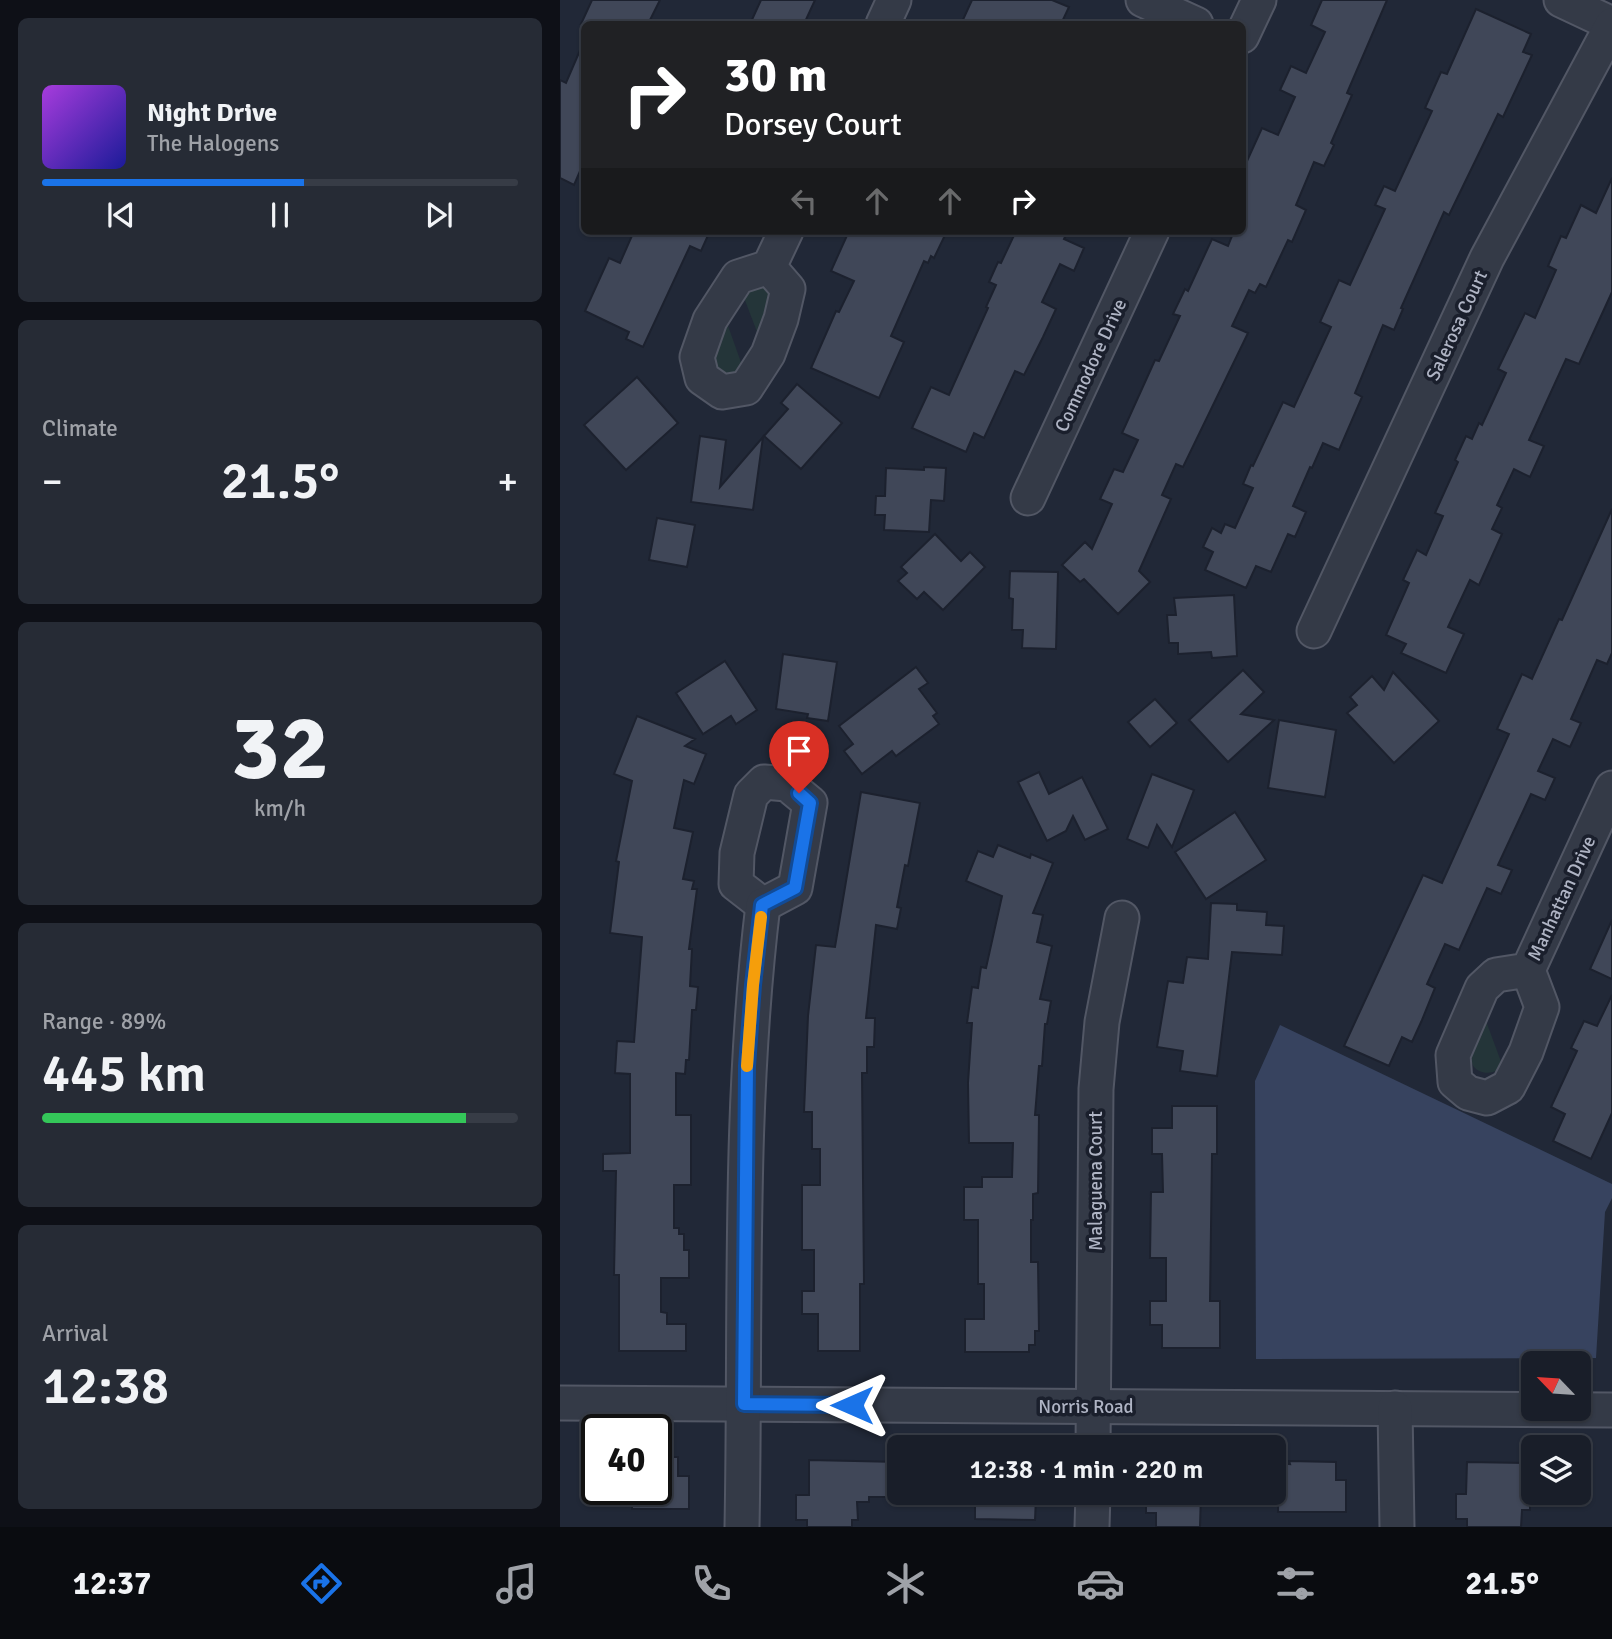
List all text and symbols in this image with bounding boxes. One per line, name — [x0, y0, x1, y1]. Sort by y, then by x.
text: 30 m — [724, 45, 827, 105]
icon: right — [609, 49, 700, 140]
text: Night Drive — [147, 97, 277, 129]
text: Dorsey Court — [724, 105, 902, 144]
text: The Halogens — [147, 129, 279, 158]
icon: left — [785, 182, 823, 220]
icon: ahead — [858, 182, 896, 220]
icon: ahead — [931, 182, 969, 220]
icon: right — [1004, 182, 1042, 220]
icon: previous — [102, 196, 140, 234]
icon: pause — [261, 196, 299, 234]
icon: next — [420, 196, 458, 234]
street label: Salerosa Court — [1421, 266, 1493, 385]
street label: Commodore Drive — [1050, 295, 1132, 436]
text: Climate — [42, 414, 118, 443]
text: 21.5° — [221, 449, 339, 513]
text: − — [42, 458, 63, 505]
text: + — [497, 458, 518, 505]
text: 32 — [231, 692, 329, 805]
pin — [769, 721, 829, 793]
icon: arrive — [780, 732, 818, 770]
text: km/h — [254, 794, 306, 823]
street label: Manhattan Drive — [1522, 832, 1601, 965]
text: Range · 89% — [42, 1007, 166, 1036]
text: 445 km — [42, 1042, 206, 1106]
street label: Malaguena Court — [1084, 1111, 1108, 1251]
text: Arrival — [42, 1319, 108, 1348]
north arrow — [1521, 1351, 1591, 1421]
map controls — [1521, 1351, 1591, 1505]
text: 12:38 — [42, 1354, 169, 1418]
position arrow — [815, 1368, 889, 1442]
street label: Norris Road — [1038, 1395, 1134, 1419]
speed limit sign: 40 — [581, 1414, 672, 1505]
button: layers — [1521, 1435, 1591, 1505]
text: 12:38 · 1 min · 220 m — [970, 1454, 1203, 1486]
icon: directions — [297, 1559, 346, 1608]
icon: music — [492, 1559, 541, 1608]
icon: phone — [687, 1559, 736, 1608]
icon: climate — [881, 1559, 930, 1608]
icon: car — [1076, 1559, 1125, 1608]
icon: filters — [1271, 1559, 1320, 1608]
text: 12:37 — [73, 1564, 151, 1603]
text: 21.5° — [1465, 1564, 1539, 1603]

